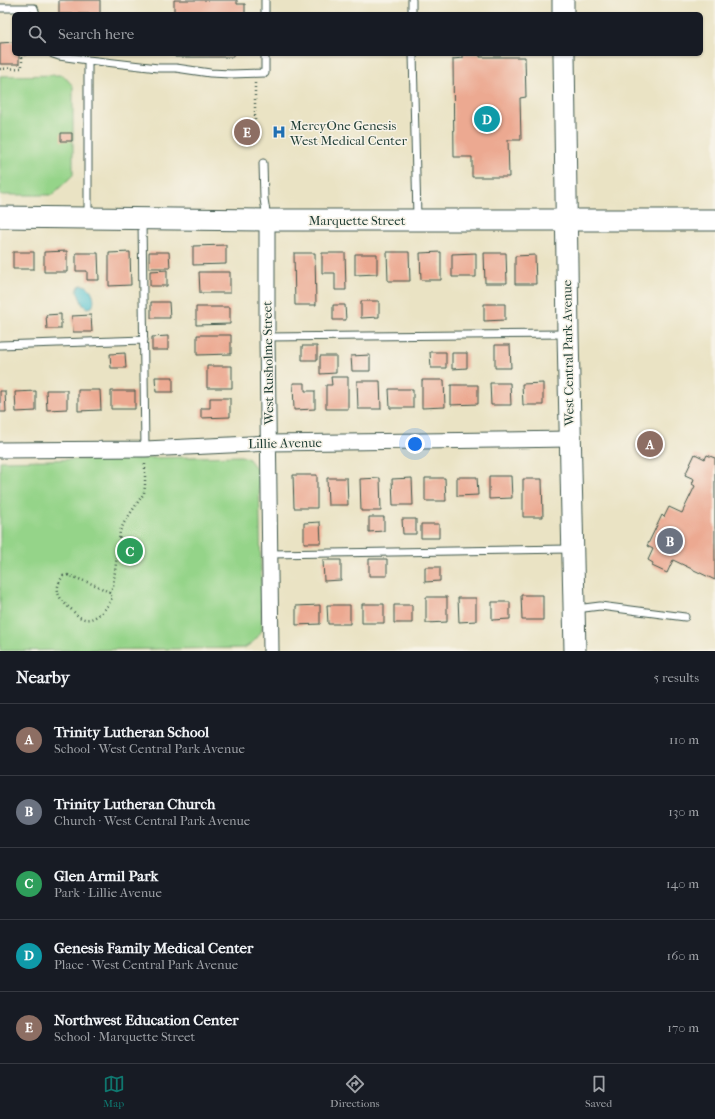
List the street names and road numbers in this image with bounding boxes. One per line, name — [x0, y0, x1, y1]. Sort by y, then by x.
street label: Marquette Street — [309, 213, 406, 228]
street label: West Central Park Avenue — [559, 279, 577, 427]
street label: West Rusholme Street — [259, 301, 277, 426]
street label: Lillie Avenue — [248, 435, 323, 451]

